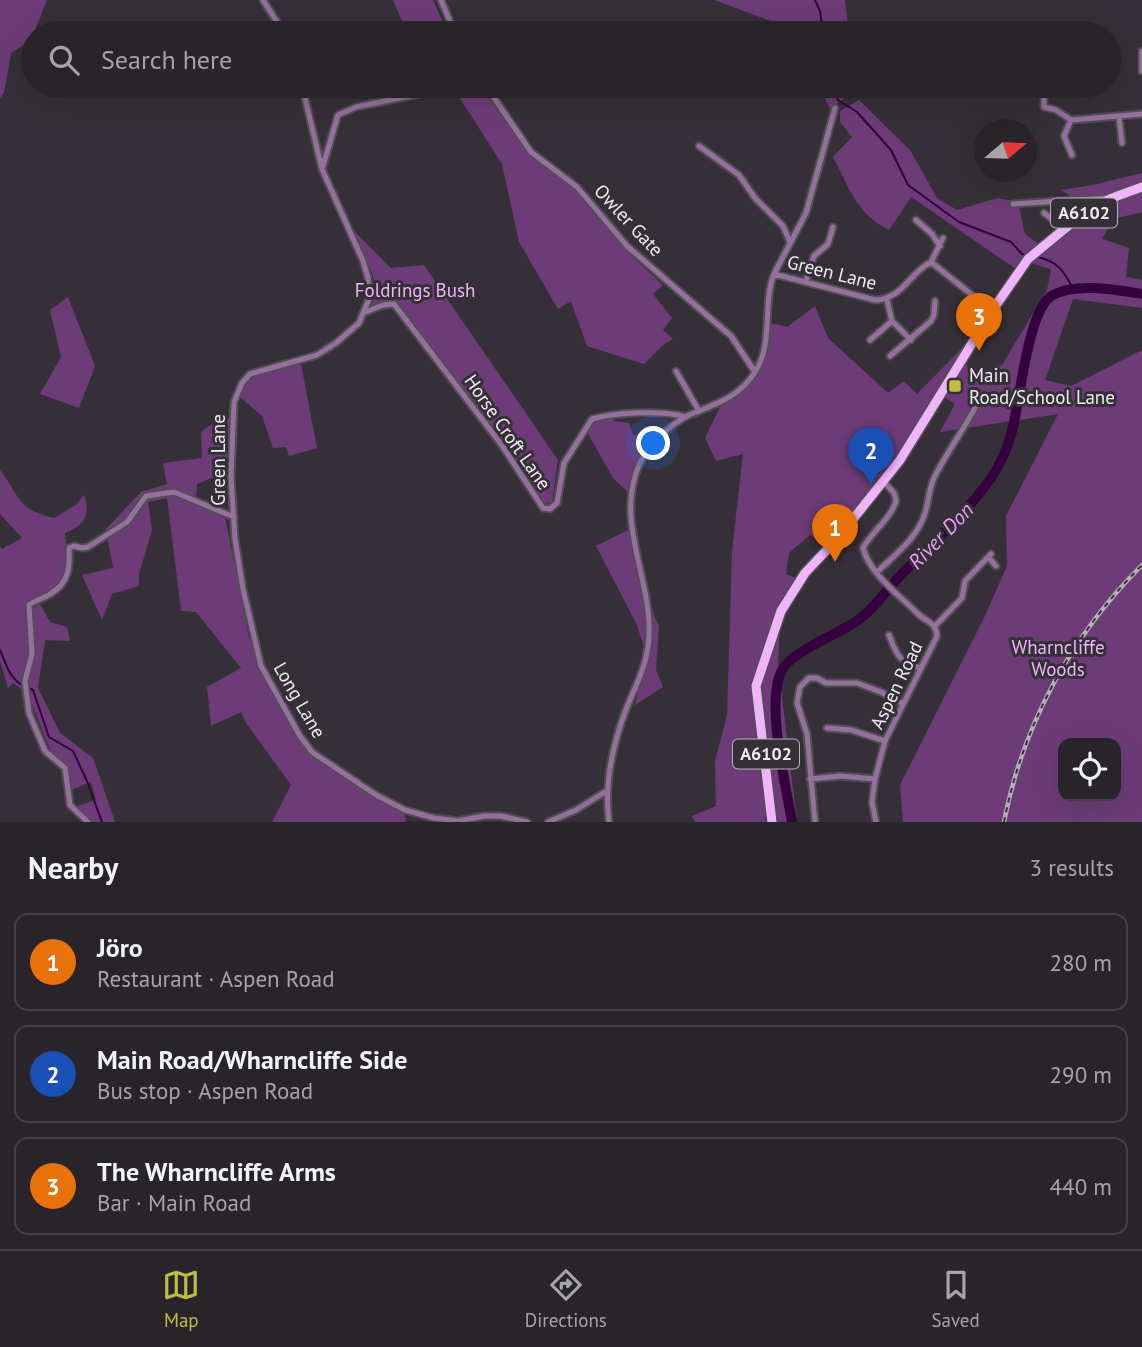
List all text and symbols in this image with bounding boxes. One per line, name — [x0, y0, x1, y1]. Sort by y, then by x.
search box — [21, 21, 1121, 98]
icon: search — [45, 41, 83, 79]
text: Search here — [101, 43, 232, 76]
north arrow — [974, 119, 1037, 182]
street label: Owler Gate — [589, 179, 669, 261]
road number: A6102 — [1051, 198, 1117, 228]
street label: Green Lane — [785, 249, 879, 295]
park label: Foldrings Bush — [355, 278, 475, 302]
pin: 3 — [956, 293, 1002, 351]
place label: Main Road/School Lane — [969, 363, 1115, 409]
street label: Horse Croft Lane — [459, 370, 557, 494]
marker: Main Road/School Lane — [947, 378, 963, 394]
street label: Green Lane — [206, 414, 230, 506]
your location — [636, 426, 670, 460]
pin: 2 — [848, 427, 894, 485]
water label: River Don — [902, 496, 979, 575]
pin: 1 — [812, 504, 858, 562]
park label: Wharncliffe Woods — [1011, 635, 1105, 681]
street label: Aspen Road — [864, 637, 928, 733]
street label: Long Lane — [269, 658, 331, 742]
map controls — [1058, 738, 1121, 801]
button: locate — [1058, 738, 1121, 801]
road number: A6102 — [733, 740, 799, 768]
text: Nearby — [28, 848, 118, 887]
text: 3 results — [1030, 853, 1114, 882]
text: Jöro — [97, 931, 143, 964]
text: 1 — [46, 948, 60, 977]
text: 280 m — [1050, 948, 1112, 977]
text: Restaurant · Aspen Road — [97, 964, 335, 993]
text: Main Road/Wharncliffe Side — [97, 1043, 407, 1076]
text: 2 — [46, 1060, 60, 1089]
text: 290 m — [1050, 1060, 1112, 1089]
text: Bus stop · Aspen Road — [97, 1076, 313, 1105]
text: The Wharncliffe Arms — [97, 1155, 336, 1188]
text: 3 — [46, 1172, 60, 1201]
text: 440 m — [1050, 1172, 1112, 1201]
text: Bar · Main Road — [97, 1188, 251, 1217]
tab: Map — [162, 1266, 200, 1332]
tab: Directions — [525, 1266, 607, 1332]
tab: Saved — [931, 1266, 980, 1332]

